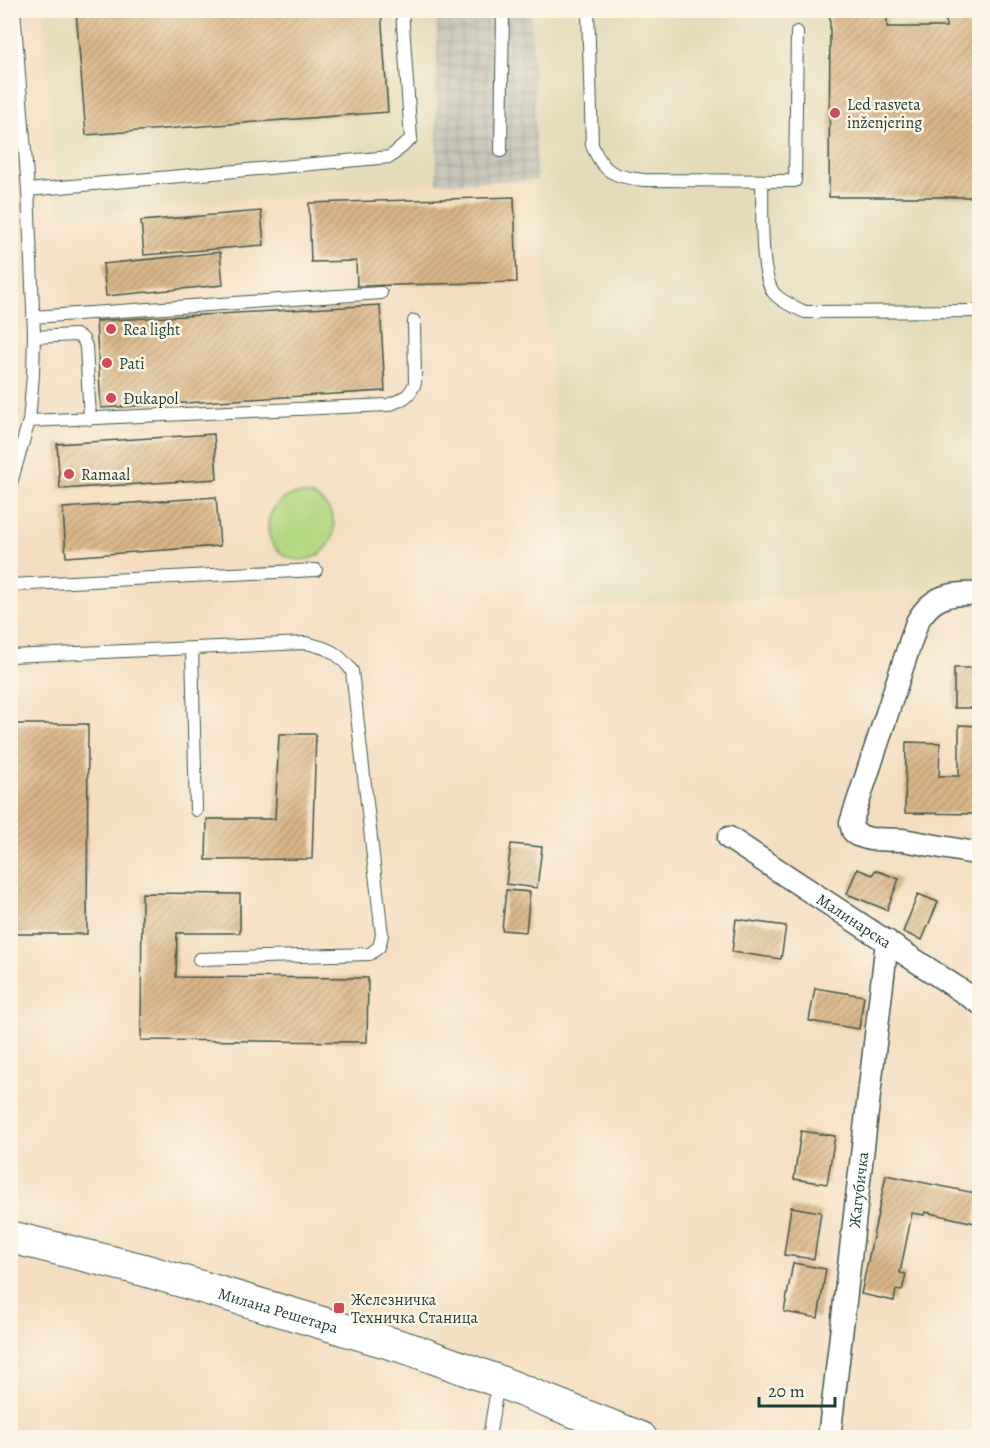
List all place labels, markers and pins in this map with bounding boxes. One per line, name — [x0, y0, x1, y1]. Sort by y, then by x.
place label: Led rasveta inženjering — [847, 94, 922, 134]
marker: Led rasveta inženjering — [828, 106, 842, 120]
place label: Rea light — [123, 319, 180, 341]
marker: Rea light — [104, 322, 118, 336]
place label: Pati — [119, 353, 145, 375]
marker: Pati — [100, 356, 114, 370]
place label: Đukapol — [123, 388, 179, 410]
marker: Đukapol — [104, 391, 118, 405]
place label: Ramaal — [81, 464, 130, 486]
marker: Ramaal — [62, 467, 76, 481]
place label: Железничка Техничка Станица — [351, 1289, 479, 1329]
marker: Железничка Техничка Станица — [332, 1301, 346, 1315]

